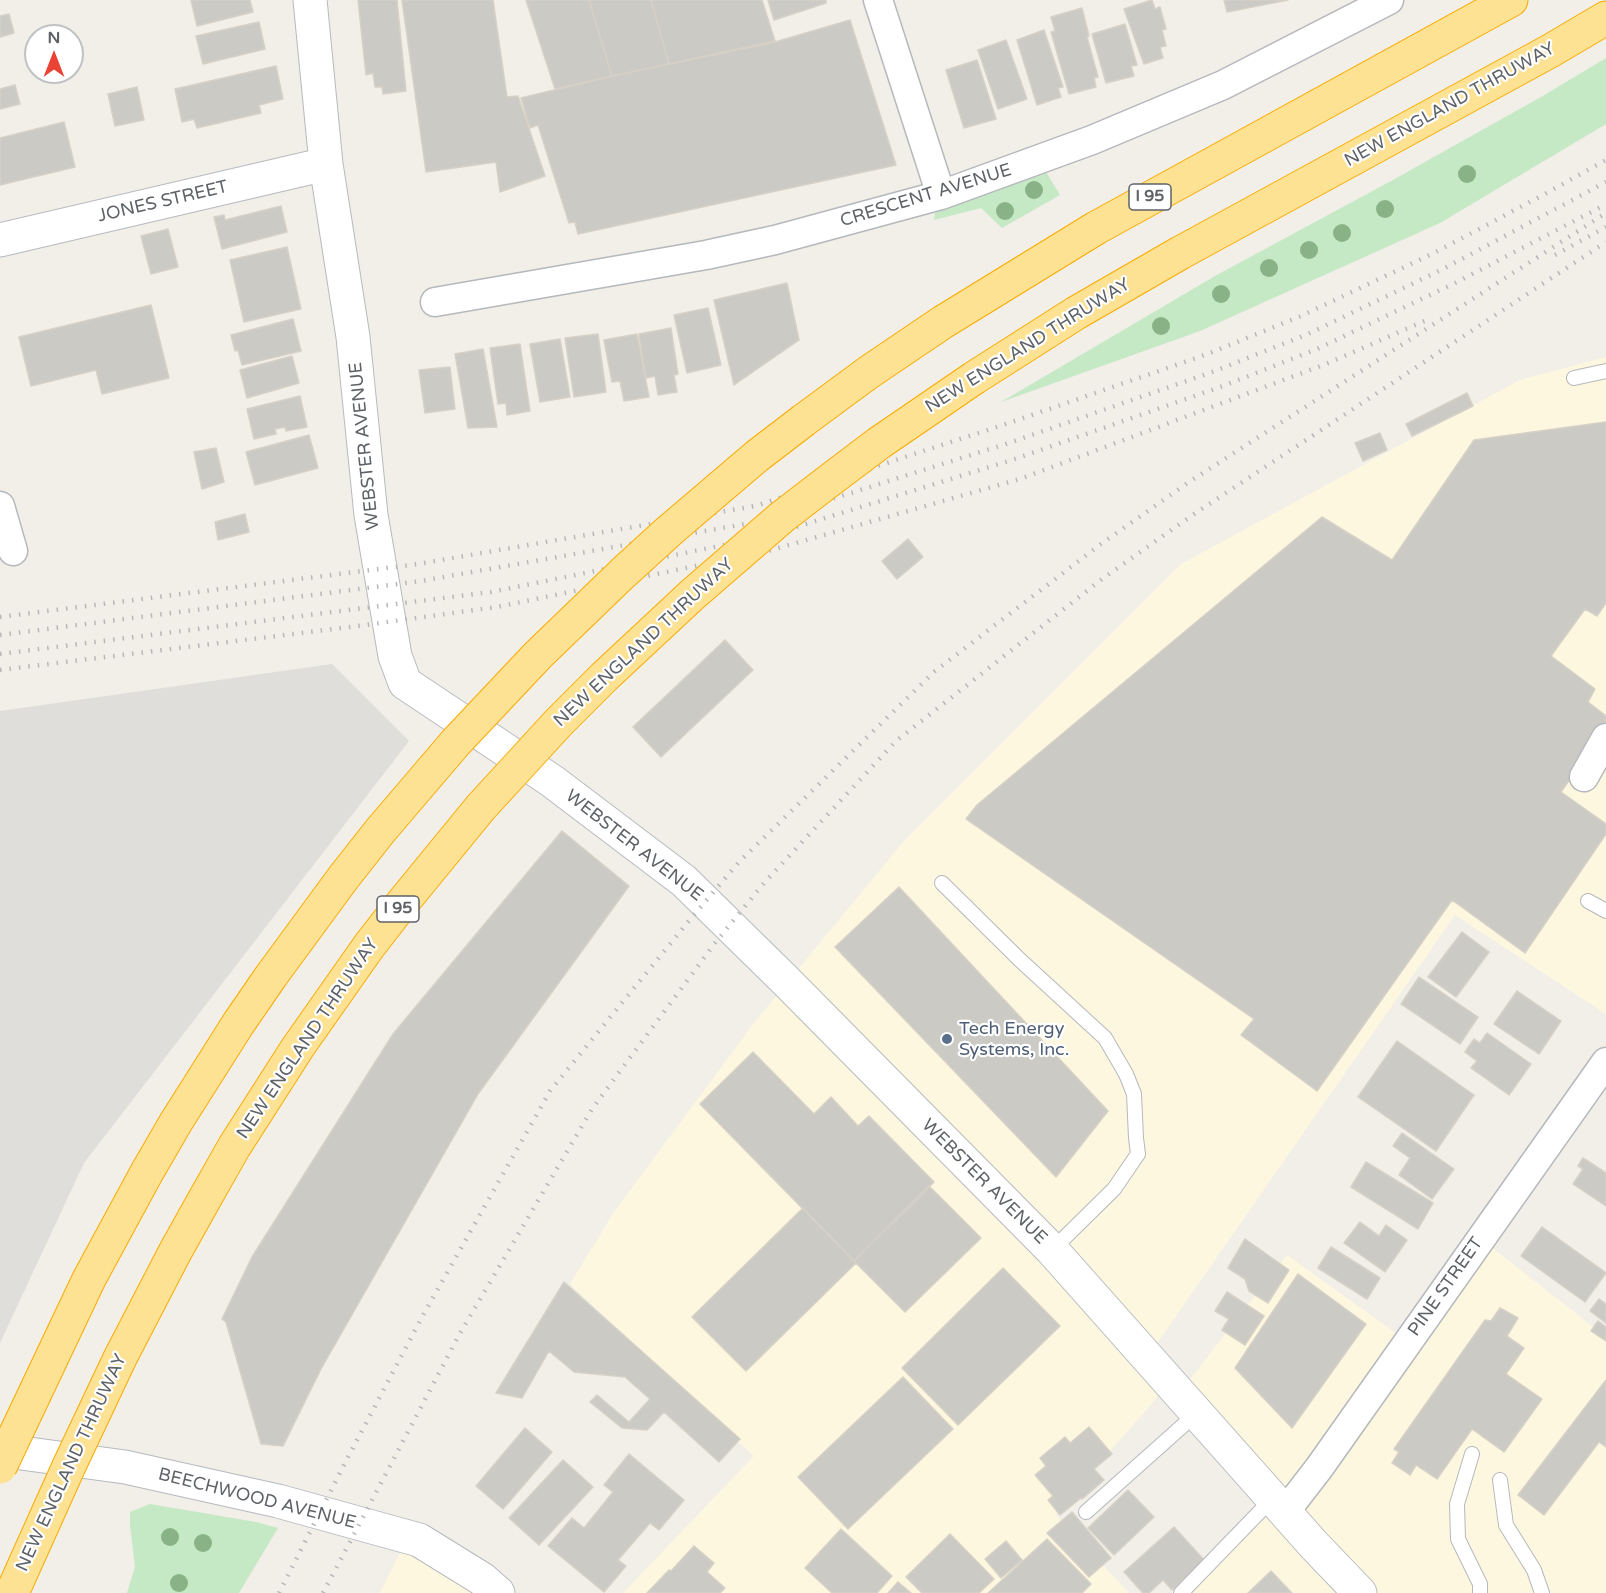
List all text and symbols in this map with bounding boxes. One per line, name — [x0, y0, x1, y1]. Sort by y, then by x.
north arrow — [24, 24, 84, 84]
text: N — [48, 28, 60, 48]
street label: NEW ENGLAND THRUWAY — [1341, 38, 1559, 172]
street label: CRESCENT AVENUE — [838, 160, 1014, 232]
street label: JONES STREET — [96, 177, 230, 227]
road number: I 95 — [1129, 184, 1171, 210]
street label: NEW ENGLAND THRUWAY — [922, 274, 1134, 418]
street label: WEBSTER AVENUE — [345, 361, 385, 531]
street label: NEW ENGLAND THRUWAY — [550, 554, 738, 732]
street label: WEBSTER AVENUE — [561, 786, 707, 906]
road number: I 95 — [377, 896, 419, 922]
street label: NEW ENGLAND THRUWAY — [233, 935, 383, 1143]
place label: Tech Energy Systems, Inc. — [959, 1018, 1069, 1060]
marker: Tech Energy Systems, Inc. — [940, 1032, 954, 1046]
street label: WEBSTER AVENUE — [917, 1115, 1051, 1249]
street label: PINE STREET — [1404, 1233, 1488, 1341]
street label: NEW ENGLAND THRUWAY — [12, 1351, 132, 1575]
street label: BEECHWOOD AVENUE — [156, 1464, 358, 1534]

